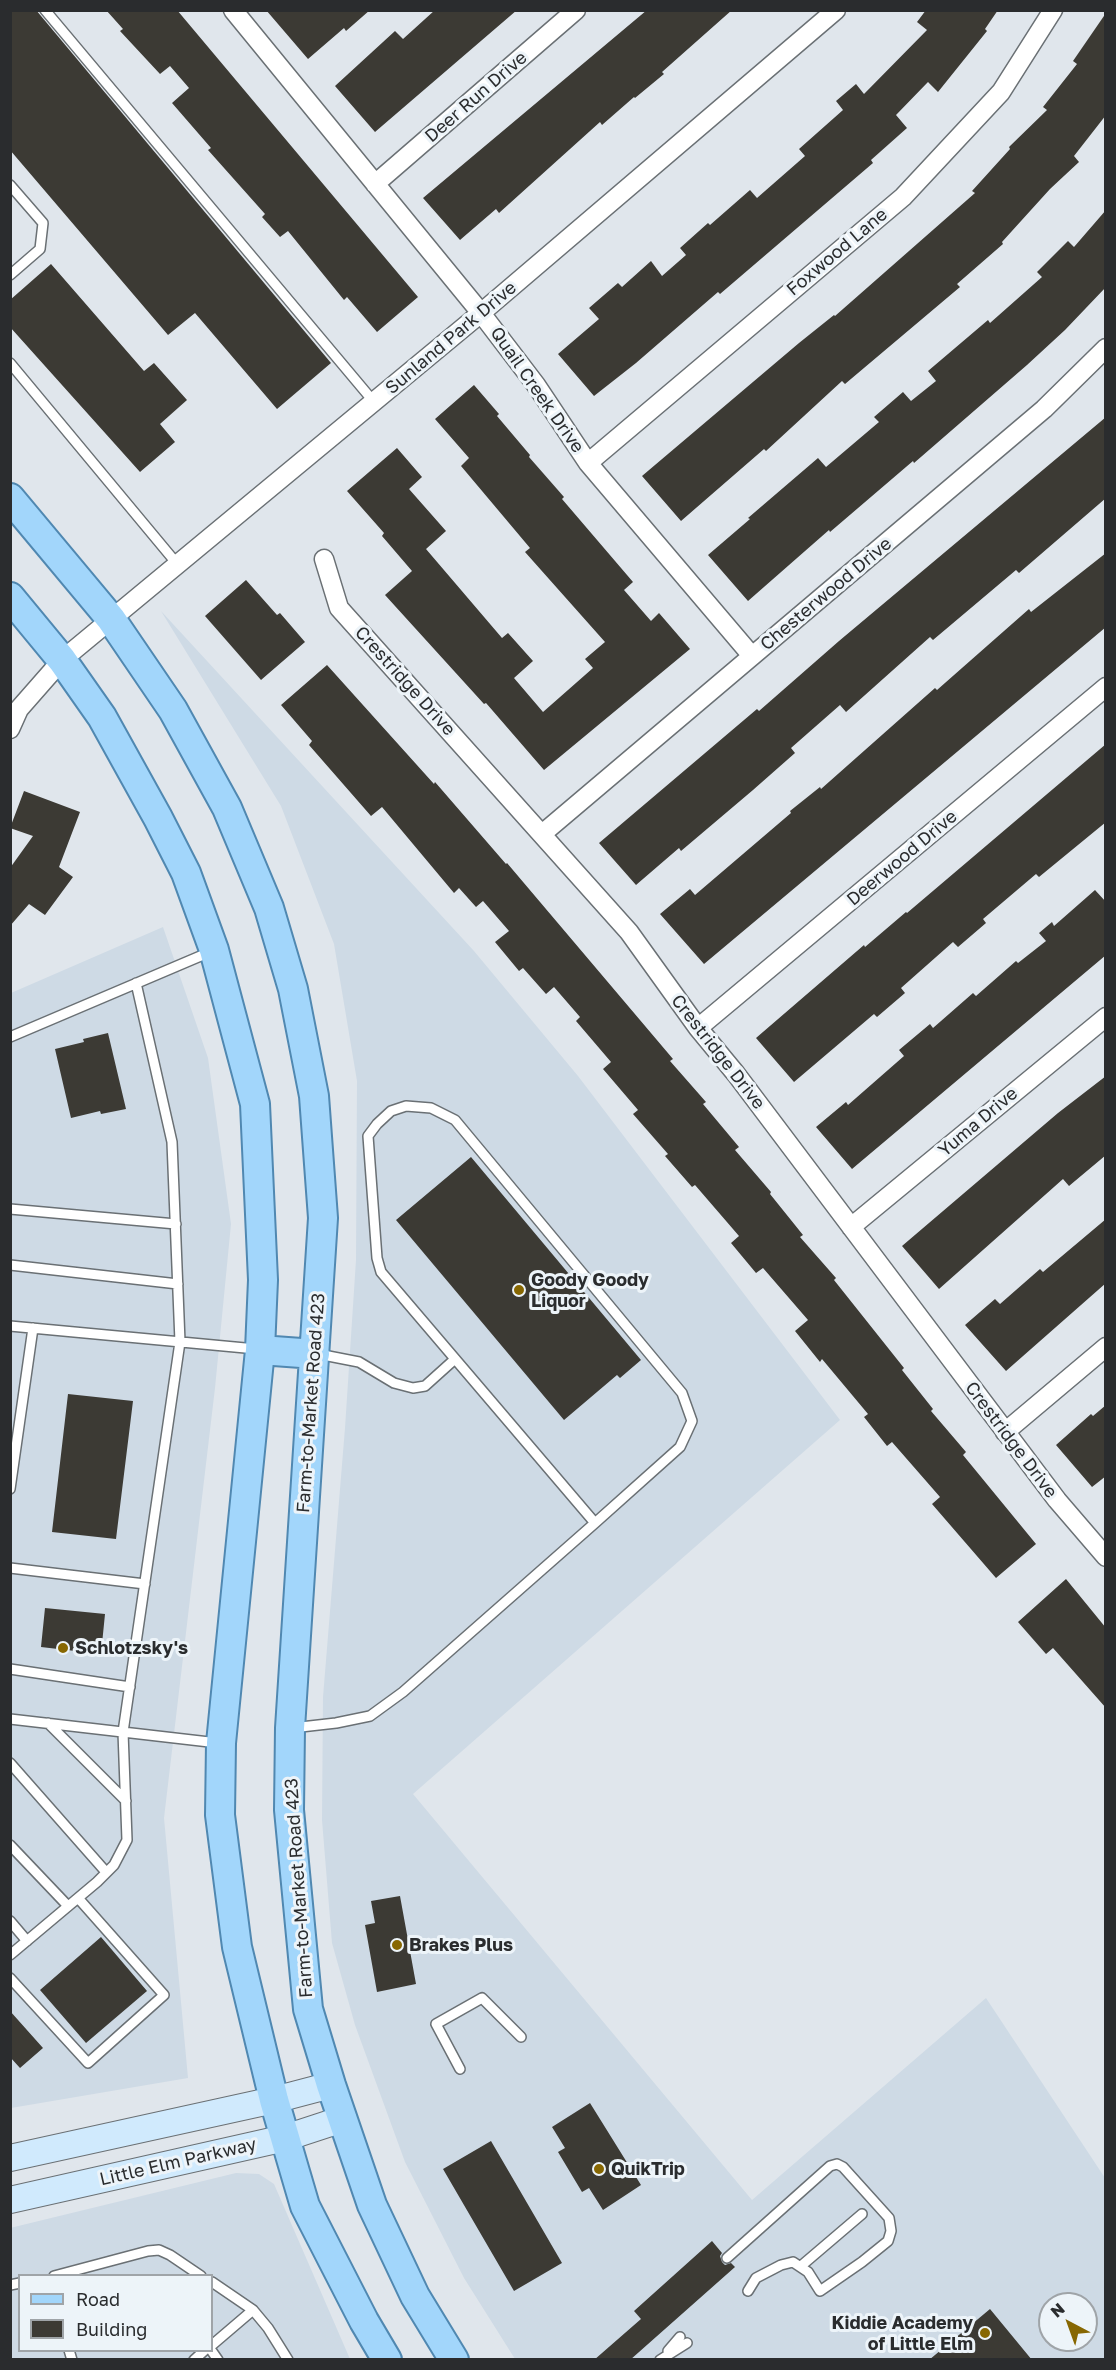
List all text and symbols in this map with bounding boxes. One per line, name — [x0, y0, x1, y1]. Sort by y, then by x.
street label: Deer Run Drive — [421, 47, 531, 147]
street label: Foxwood Lane — [782, 204, 892, 300]
street label: Sunland Park Drive — [381, 277, 521, 399]
street label: Quail Creek Drive — [486, 323, 588, 457]
street label: Chesterwood Drive — [756, 533, 896, 655]
street label: Crestridge Drive — [350, 622, 460, 740]
street label: Deerwood Drive — [843, 806, 961, 910]
street label: Crestridge Drive — [666, 990, 770, 1114]
street label: Yuma Drive — [934, 1083, 1022, 1161]
place label: Goody Goody Liquor — [531, 1269, 649, 1312]
marker: Goody Goody Liquor — [512, 1283, 526, 1297]
street label: Farm-to-Market Road 423 — [293, 1292, 329, 1514]
street label: Crestridge Drive — [960, 1378, 1062, 1502]
place label: Schlotzsky's — [75, 1637, 188, 1659]
marker: Schlotzsky's — [56, 1641, 70, 1655]
street label: Farm-to-Market Road 423 — [281, 1777, 317, 1999]
place label: Brakes Plus — [409, 1934, 513, 1956]
marker: Brakes Plus — [390, 1938, 404, 1952]
street label: Little Elm Parkway — [97, 2133, 259, 2191]
place label: QuikTrip — [611, 2158, 685, 2180]
marker: QuikTrip — [592, 2162, 606, 2176]
legend — [18, 2274, 213, 2352]
text: Road — [76, 2288, 120, 2310]
north arrow — [1038, 2292, 1098, 2352]
text: N — [1046, 2298, 1069, 2321]
place label: Kiddie Academy of Little Elm — [831, 2312, 973, 2354]
text: Building — [76, 2318, 147, 2340]
marker: Kiddie Academy of Little Elm — [978, 2326, 992, 2340]

